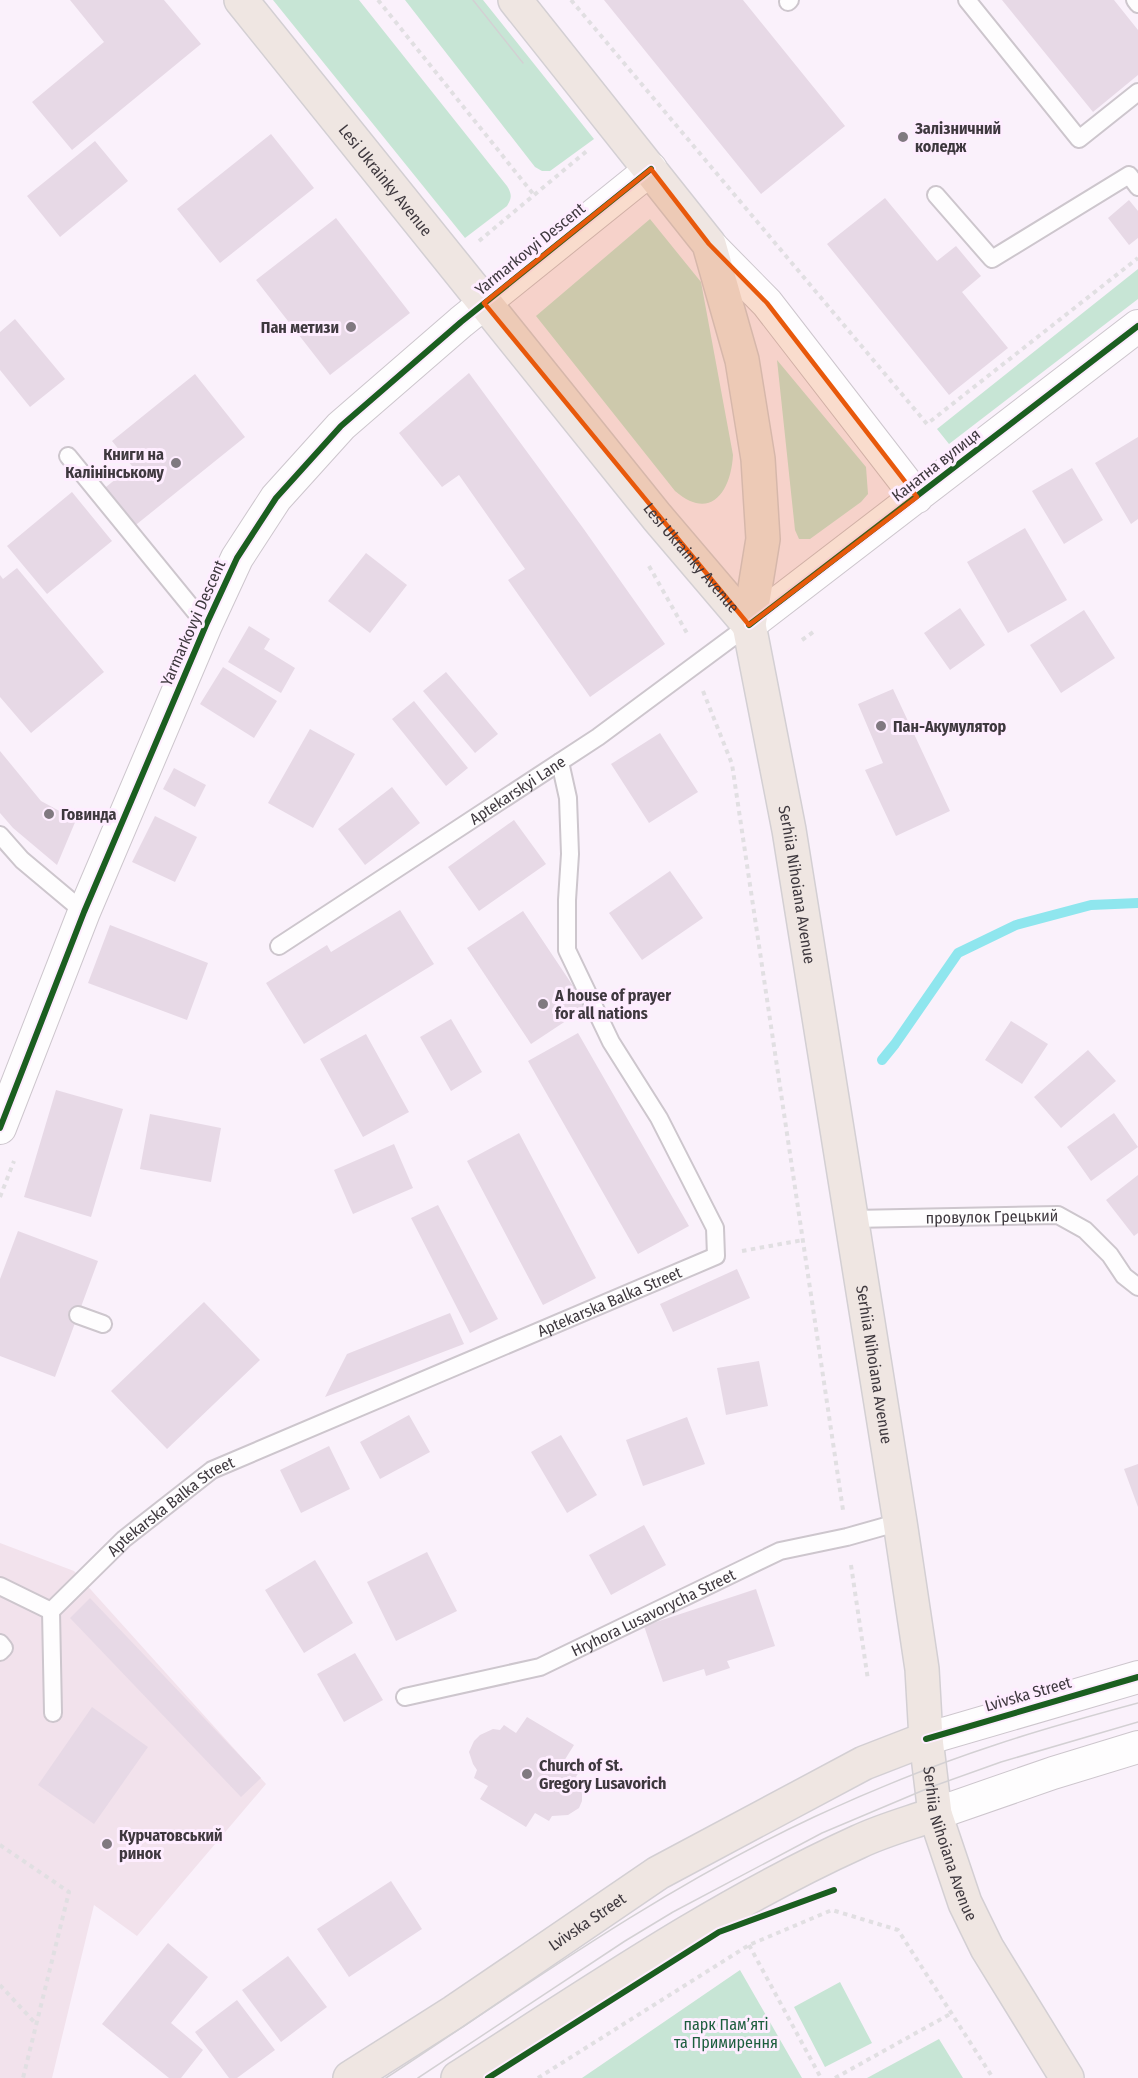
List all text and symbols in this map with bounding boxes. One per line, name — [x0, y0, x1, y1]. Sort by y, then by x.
place label: Залізничний коледж — [914, 119, 1001, 156]
street label: Lesi Ukrainky Avenue — [335, 120, 437, 240]
marker: Залізничний коледж — [896, 130, 910, 144]
street label: Yarmarkovyi Descent — [471, 198, 589, 299]
place label: Пан метизи — [261, 318, 339, 337]
marker: Пан метизи — [344, 320, 358, 334]
street label: Канатна вулиця — [888, 425, 984, 505]
place label: Книги на Калінінському — [65, 445, 164, 482]
marker: Книги на Калінінському — [169, 456, 183, 470]
street label: Lesi Ukrainky Avenue — [640, 499, 744, 616]
street label: Yarmarkovyi Descent — [157, 556, 230, 689]
place label: Пан-Акумулятор — [893, 717, 1006, 736]
marker: Пан-Акумулятор — [874, 719, 888, 733]
street label: Aptekarskyi Lane — [466, 751, 569, 828]
street label: Serhiia Nihoiana Avenue — [775, 804, 820, 965]
place label: Говинда — [61, 805, 117, 824]
marker: Говинда — [42, 807, 56, 821]
place label: A house of prayer for all nations — [554, 986, 671, 1023]
marker: A house of prayer for all nations — [536, 997, 550, 1011]
street label: провулок Грецький — [926, 1205, 1058, 1227]
street label: Aptekarska Balka Street — [534, 1262, 685, 1340]
street label: Serhiia Nihoiana Avenue — [853, 1284, 897, 1445]
street label: Aptekarska Balka Street — [103, 1452, 238, 1560]
street label: Hryhora Lusavorycha Street — [568, 1564, 739, 1660]
street label: Lvivska Street — [983, 1672, 1074, 1715]
place label: Church of St. Gregory Lusavorich — [539, 1756, 666, 1793]
street label: Serhiia Nihoiana Avenue — [920, 1765, 982, 1924]
marker: Church of St. Gregory Lusavorich — [520, 1767, 534, 1781]
place label: Курчатовський ринок — [119, 1826, 223, 1863]
marker: Курчатовський ринок — [100, 1837, 114, 1851]
street label: Lvivska Street — [545, 1888, 630, 1954]
park label: парк Памʼяті та Примирення — [674, 2015, 778, 2052]

